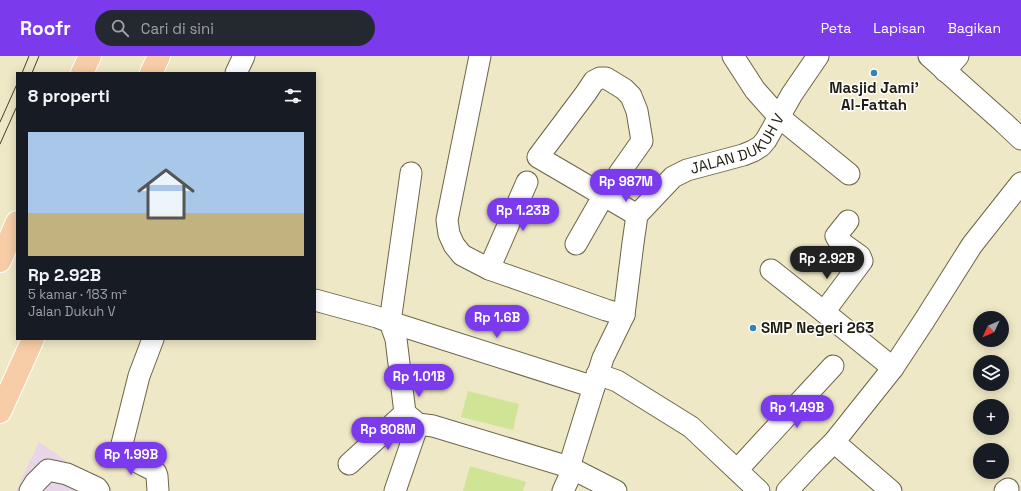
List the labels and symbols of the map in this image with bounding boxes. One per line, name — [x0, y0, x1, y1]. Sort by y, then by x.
marker: Masjid Jami' Al-Fattah — [869, 68, 879, 78]
place label: Masjid Jami' Al-Fattah — [829, 78, 919, 114]
street label: JALAN DUKUH V — [688, 110, 788, 178]
pin: Rp 987M — [589, 169, 663, 203]
pin: Rp 1.23B — [482, 198, 564, 232]
pin: Rp 2.92B — [786, 246, 868, 280]
pin: Rp 1.6B — [460, 305, 534, 339]
north arrow — [973, 311, 1009, 347]
place label: SMP Negeri 263 — [761, 318, 874, 337]
marker: SMP Negeri 263 — [748, 323, 758, 333]
pin: Rp 1.01B — [378, 364, 460, 398]
pin: Rp 1.49B — [756, 395, 838, 429]
pin: Rp 808M — [351, 417, 425, 451]
pin: Rp 1.99B — [90, 442, 172, 476]

